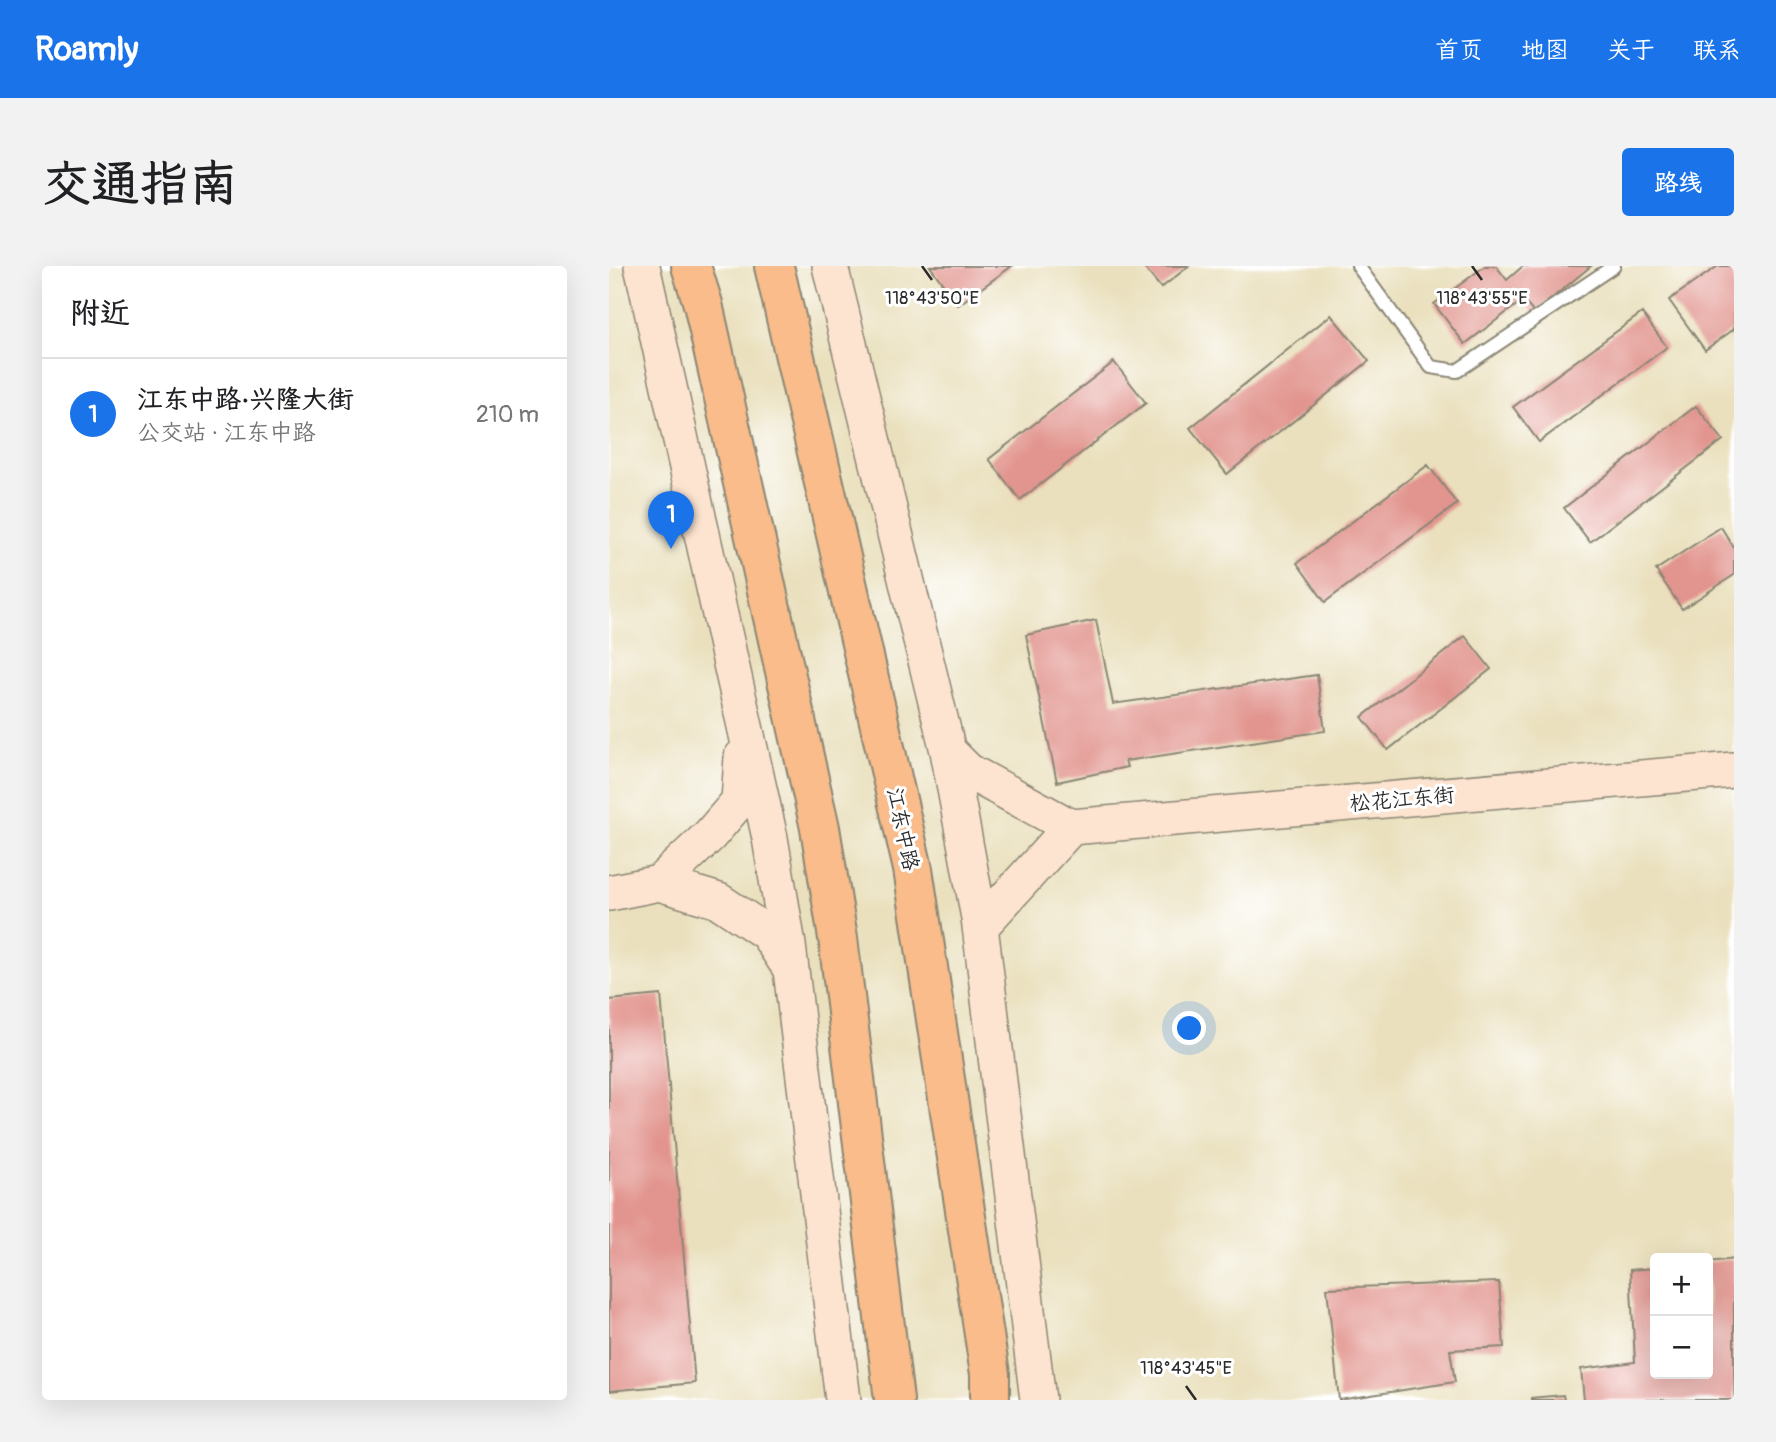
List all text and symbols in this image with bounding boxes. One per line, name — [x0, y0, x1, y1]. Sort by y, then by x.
text: Roamly — [35, 29, 138, 70]
text: 首页 — [1435, 36, 1483, 65]
text: 地图 — [1521, 36, 1569, 65]
text: 关于 — [1607, 36, 1655, 65]
text: 联系 — [1693, 36, 1741, 65]
button: 路线 — [1622, 148, 1734, 216]
text: 交通指南 — [42, 154, 238, 215]
text: 118°43'50"E — [885, 287, 979, 310]
text: 118°43'55"E — [1436, 287, 1528, 310]
text: 附近 — [70, 295, 130, 332]
text: 江东中路·兴隆大街 — [137, 384, 353, 416]
text: 1 — [89, 400, 98, 429]
text: 210 m — [476, 400, 539, 429]
text: 公交站 · 江东中路 — [137, 418, 315, 447]
pin: 1 — [648, 491, 694, 549]
street label: 松花江东街 — [1349, 781, 1456, 818]
street label: 江东中路 — [881, 785, 924, 873]
your location — [1172, 1011, 1206, 1045]
map controls — [1650, 1253, 1713, 1379]
button: + — [1650, 1253, 1713, 1316]
button: − — [1650, 1316, 1713, 1379]
text: 118°43'45"E — [1140, 1357, 1232, 1380]

